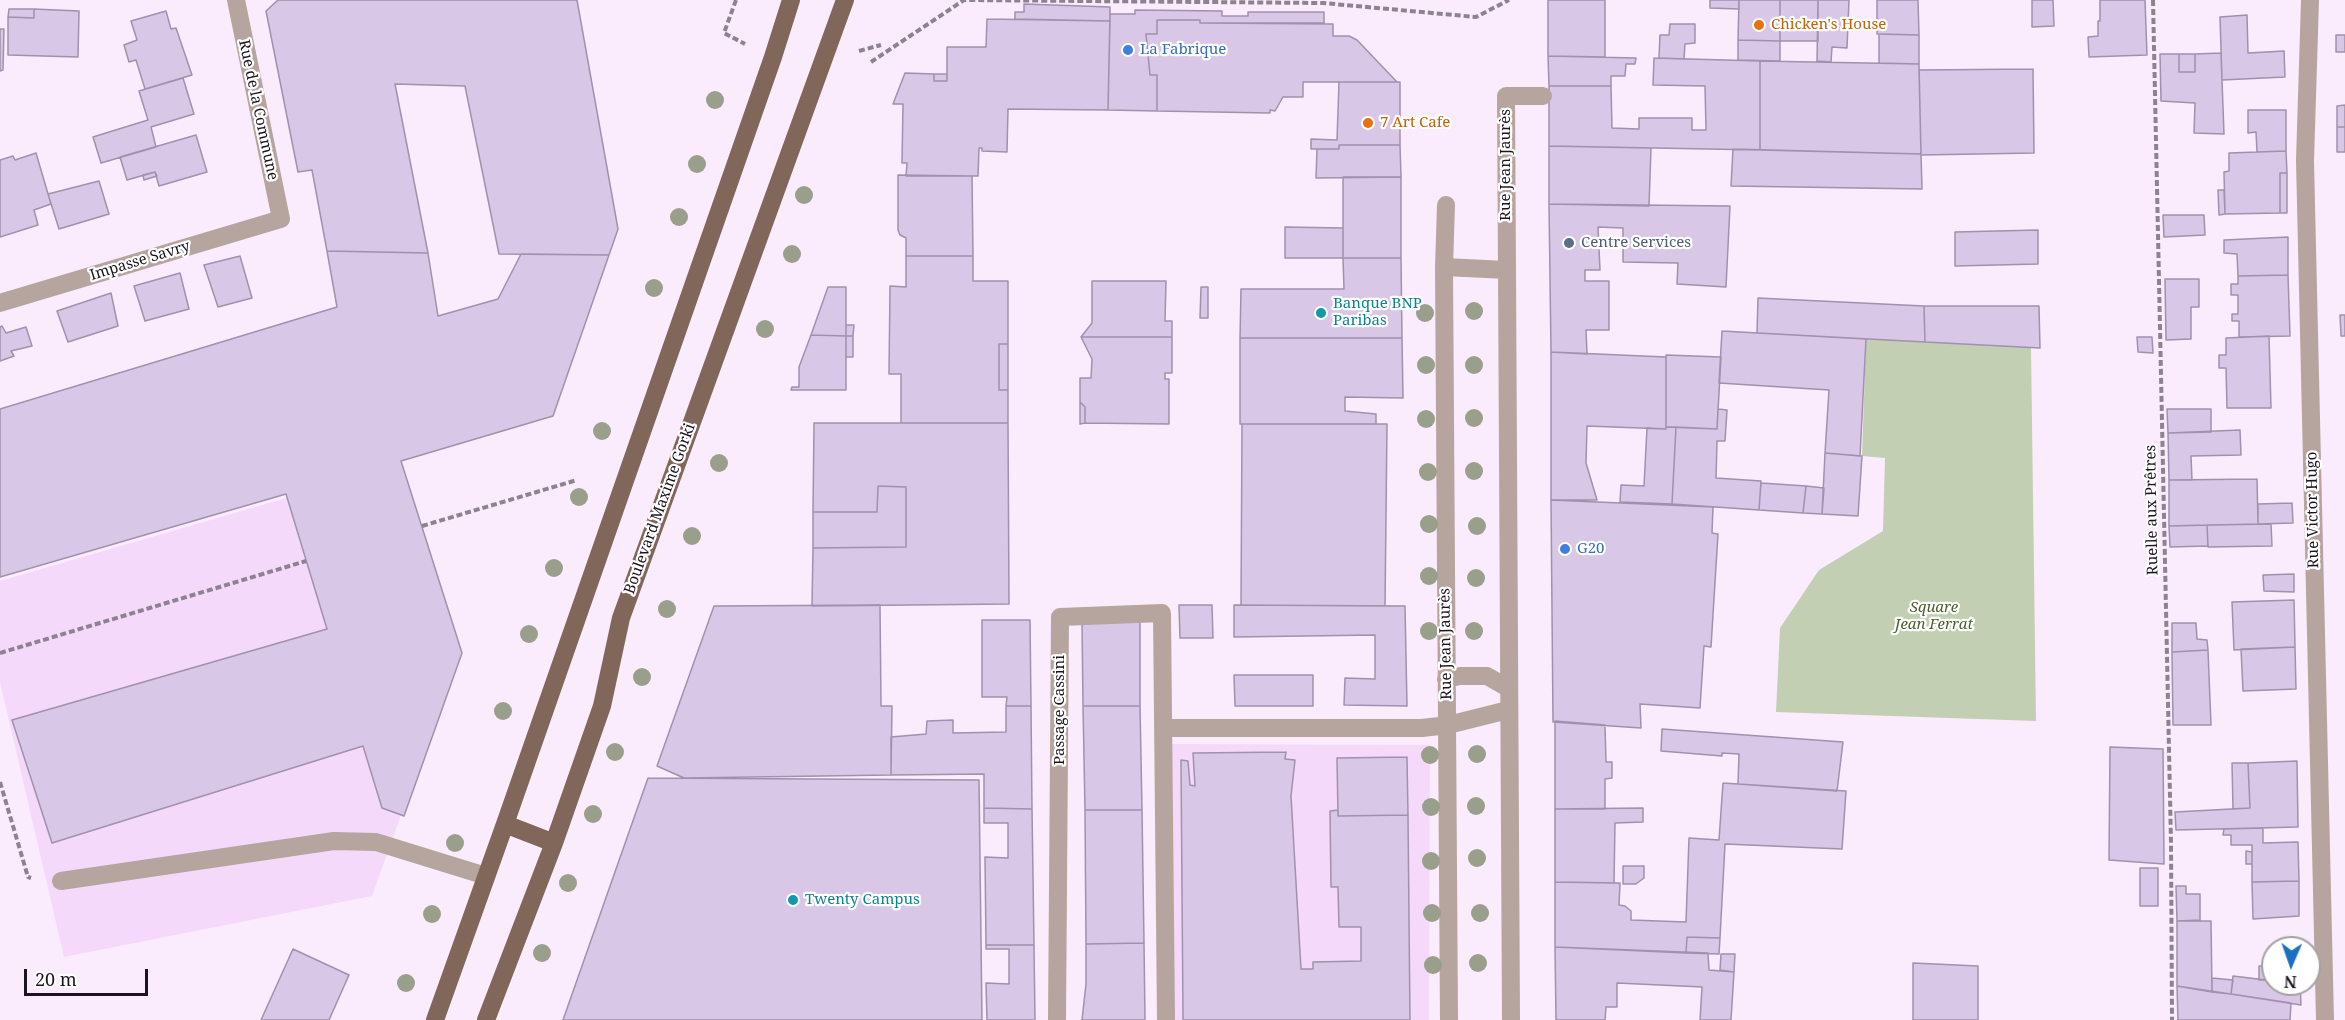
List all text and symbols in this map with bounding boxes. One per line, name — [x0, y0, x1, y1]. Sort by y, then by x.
place label: Chicken's House — [1771, 16, 1886, 34]
marker: Chicken's House — [1752, 18, 1766, 32]
street label: Rue de la Commune — [234, 38, 282, 182]
place label: La Fabrique — [1140, 41, 1226, 59]
marker: La Fabrique — [1121, 43, 1135, 57]
street label: Rue Jean Jaurès — [1497, 109, 1515, 221]
place label: 7 Art Cafe — [1380, 114, 1450, 132]
marker: 7 Art Cafe — [1361, 116, 1375, 130]
place label: Centre Services — [1581, 234, 1691, 252]
marker: Centre Services — [1562, 236, 1576, 250]
street label: Impasse Savry — [88, 237, 192, 285]
place label: Banque BNP Paribas — [1333, 295, 1422, 330]
marker: Banque BNP Paribas — [1314, 306, 1328, 320]
street label: Boulevard Maxime Gorki — [621, 421, 699, 597]
street label: Ruelle aux Prêtres — [2142, 445, 2162, 575]
street label: Rue Victor Hugo — [2303, 452, 2323, 568]
place label: G20 — [1577, 540, 1604, 558]
marker: G20 — [1558, 542, 1572, 556]
street label: Rue Jean Jaurès — [1436, 588, 1456, 700]
park label: Square Jean Ferrat — [1895, 599, 1973, 634]
street label: Passage Cassini — [1051, 655, 1069, 765]
place label: Twenty Campus — [805, 891, 920, 909]
marker: Twenty Campus — [786, 893, 800, 907]
north arrow — [2261, 936, 2321, 996]
scale bar — [27, 957, 152, 995]
text: 20 m — [35, 967, 77, 991]
text: N — [2284, 971, 2297, 993]

